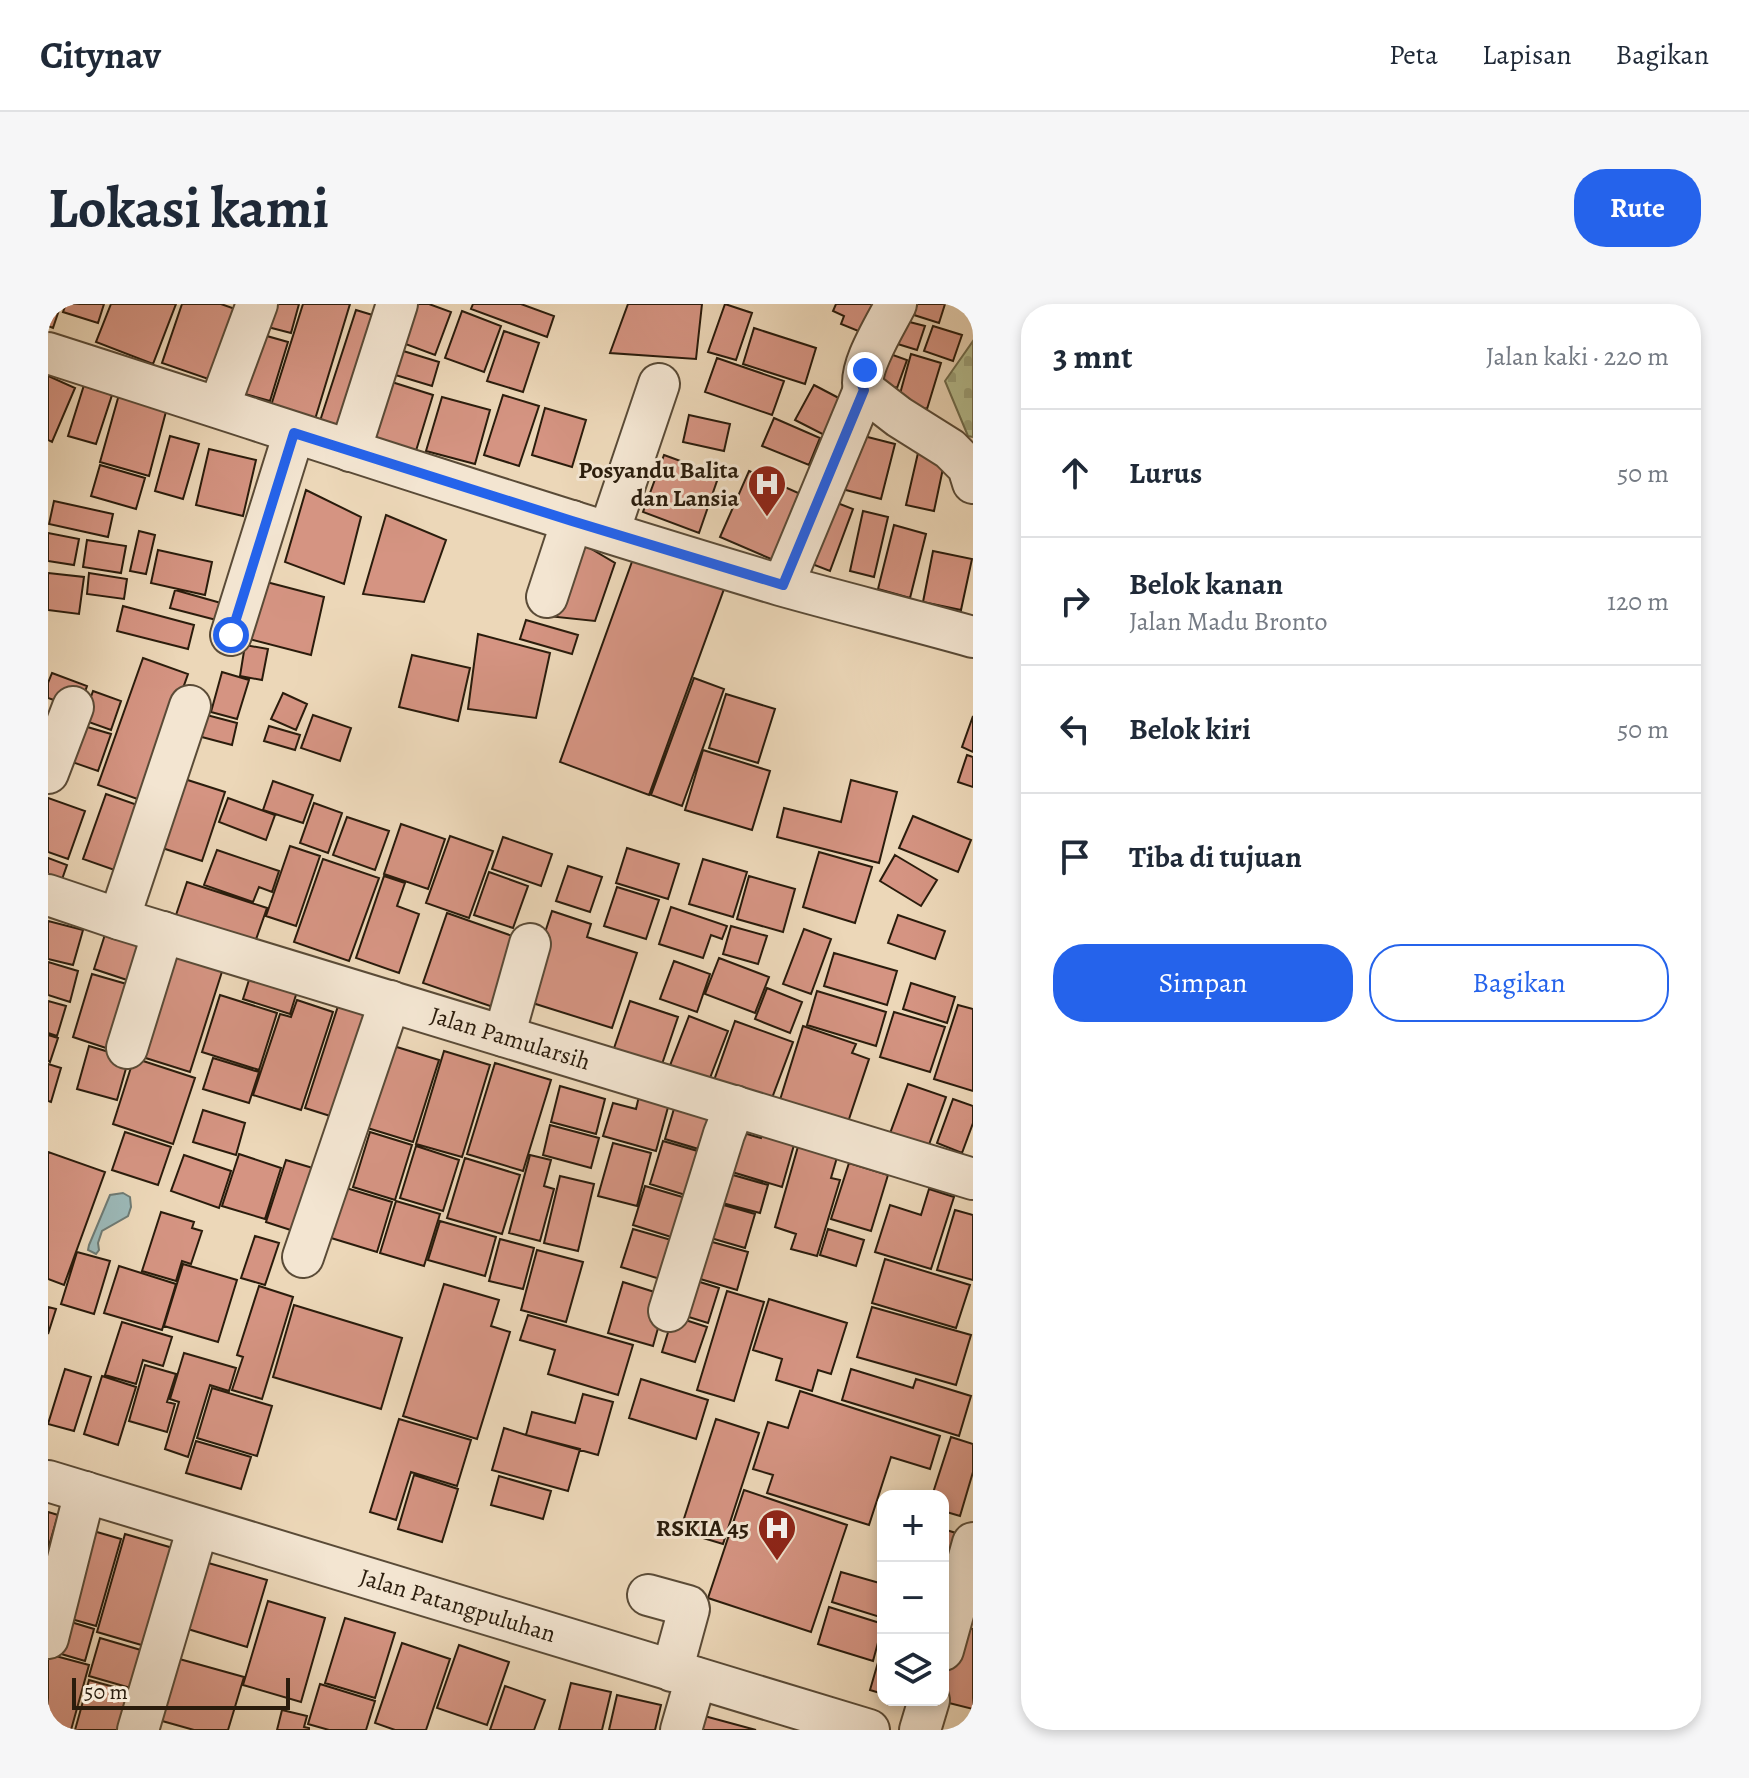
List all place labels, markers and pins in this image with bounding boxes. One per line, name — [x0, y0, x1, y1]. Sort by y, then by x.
place label: Posyandu Balita dan Lansia — [578, 454, 739, 514]
hospital icon: Posyandu Balita dan Lansia — [746, 463, 788, 518]
hospital icon: RSKIA 45 — [756, 1507, 798, 1562]
place label: RSKIA 45 — [656, 1512, 749, 1544]

